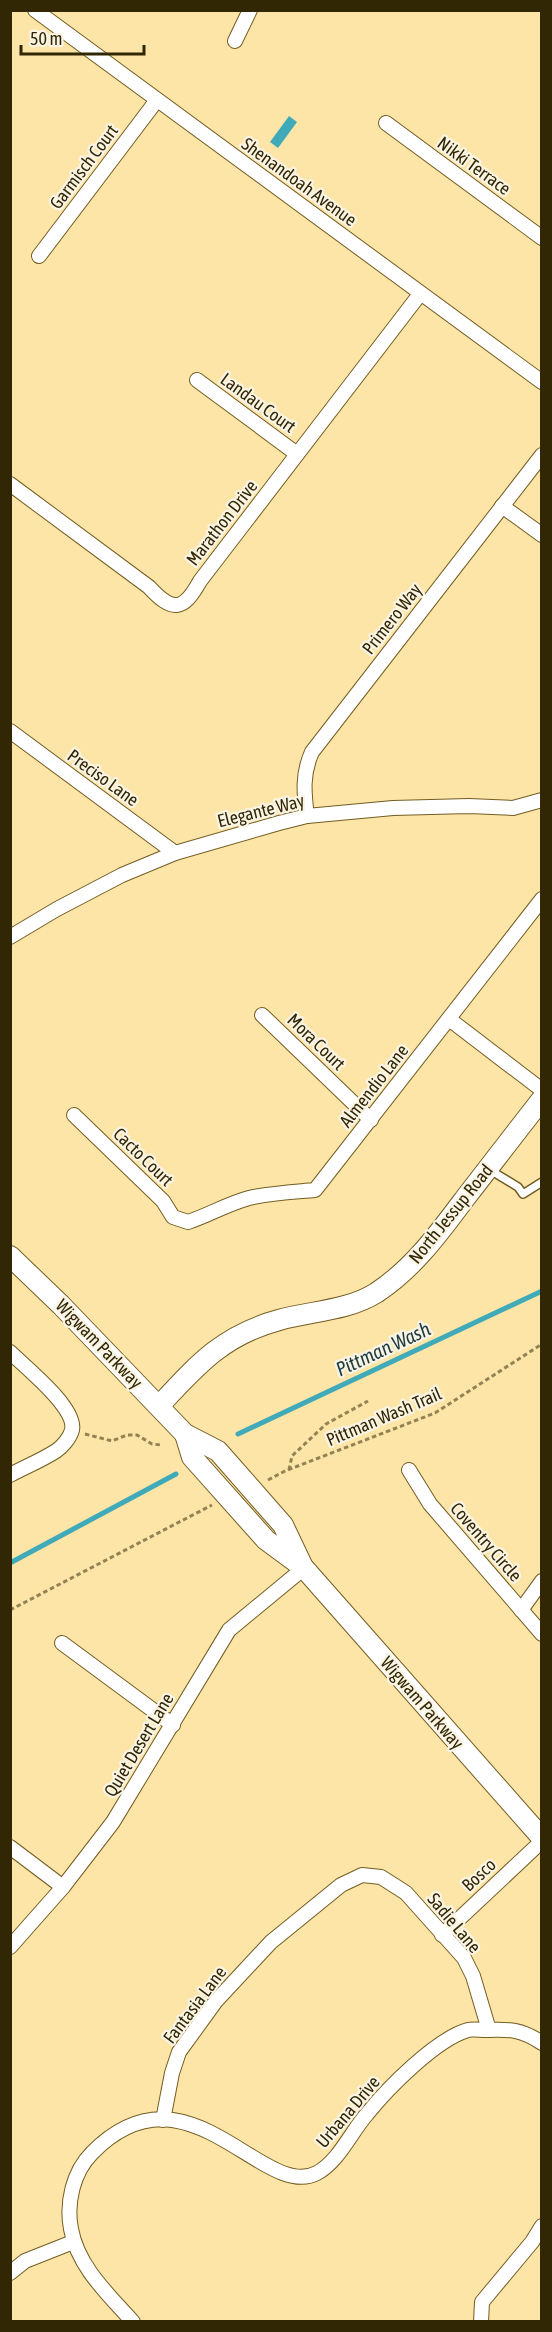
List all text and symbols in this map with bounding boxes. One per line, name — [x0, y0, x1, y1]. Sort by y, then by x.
scale bar — [21, 18, 144, 56]
text: 50 m — [30, 28, 62, 49]
street label: Garmisch Court — [45, 120, 122, 213]
street label: Nikki Terrace — [434, 132, 515, 199]
street label: Shenandoah Avenue — [238, 133, 361, 230]
street label: Landau Court — [217, 368, 300, 437]
street label: Marathon Drive — [182, 476, 261, 569]
street label: Primero Way — [357, 579, 426, 658]
street label: Preciso Lane — [64, 745, 143, 810]
street label: Elegante Way — [215, 790, 307, 831]
street label: Mora Court — [283, 1009, 349, 1074]
street label: Almendio Lane — [335, 1040, 412, 1131]
street label: Cacto Court — [109, 1123, 177, 1190]
street label: North Jessup Road — [404, 1160, 497, 1267]
street label: Wigwam Parkway — [52, 1295, 147, 1393]
water label: Pittman Wash — [332, 1317, 434, 1380]
street label: Pittman Wash Trail — [323, 1383, 445, 1450]
street label: Coventry Circle — [446, 1498, 526, 1585]
street label: Wigwam Parkway — [376, 1652, 468, 1753]
street label: Quiet Desert Lane — [99, 1689, 178, 1800]
street label: Bosco — [457, 1854, 500, 1895]
street label: Sadie Lane — [423, 1889, 485, 1957]
street label: Fantasia Lane — [159, 1962, 230, 2047]
street label: Urbana Drive — [312, 2071, 384, 2152]

